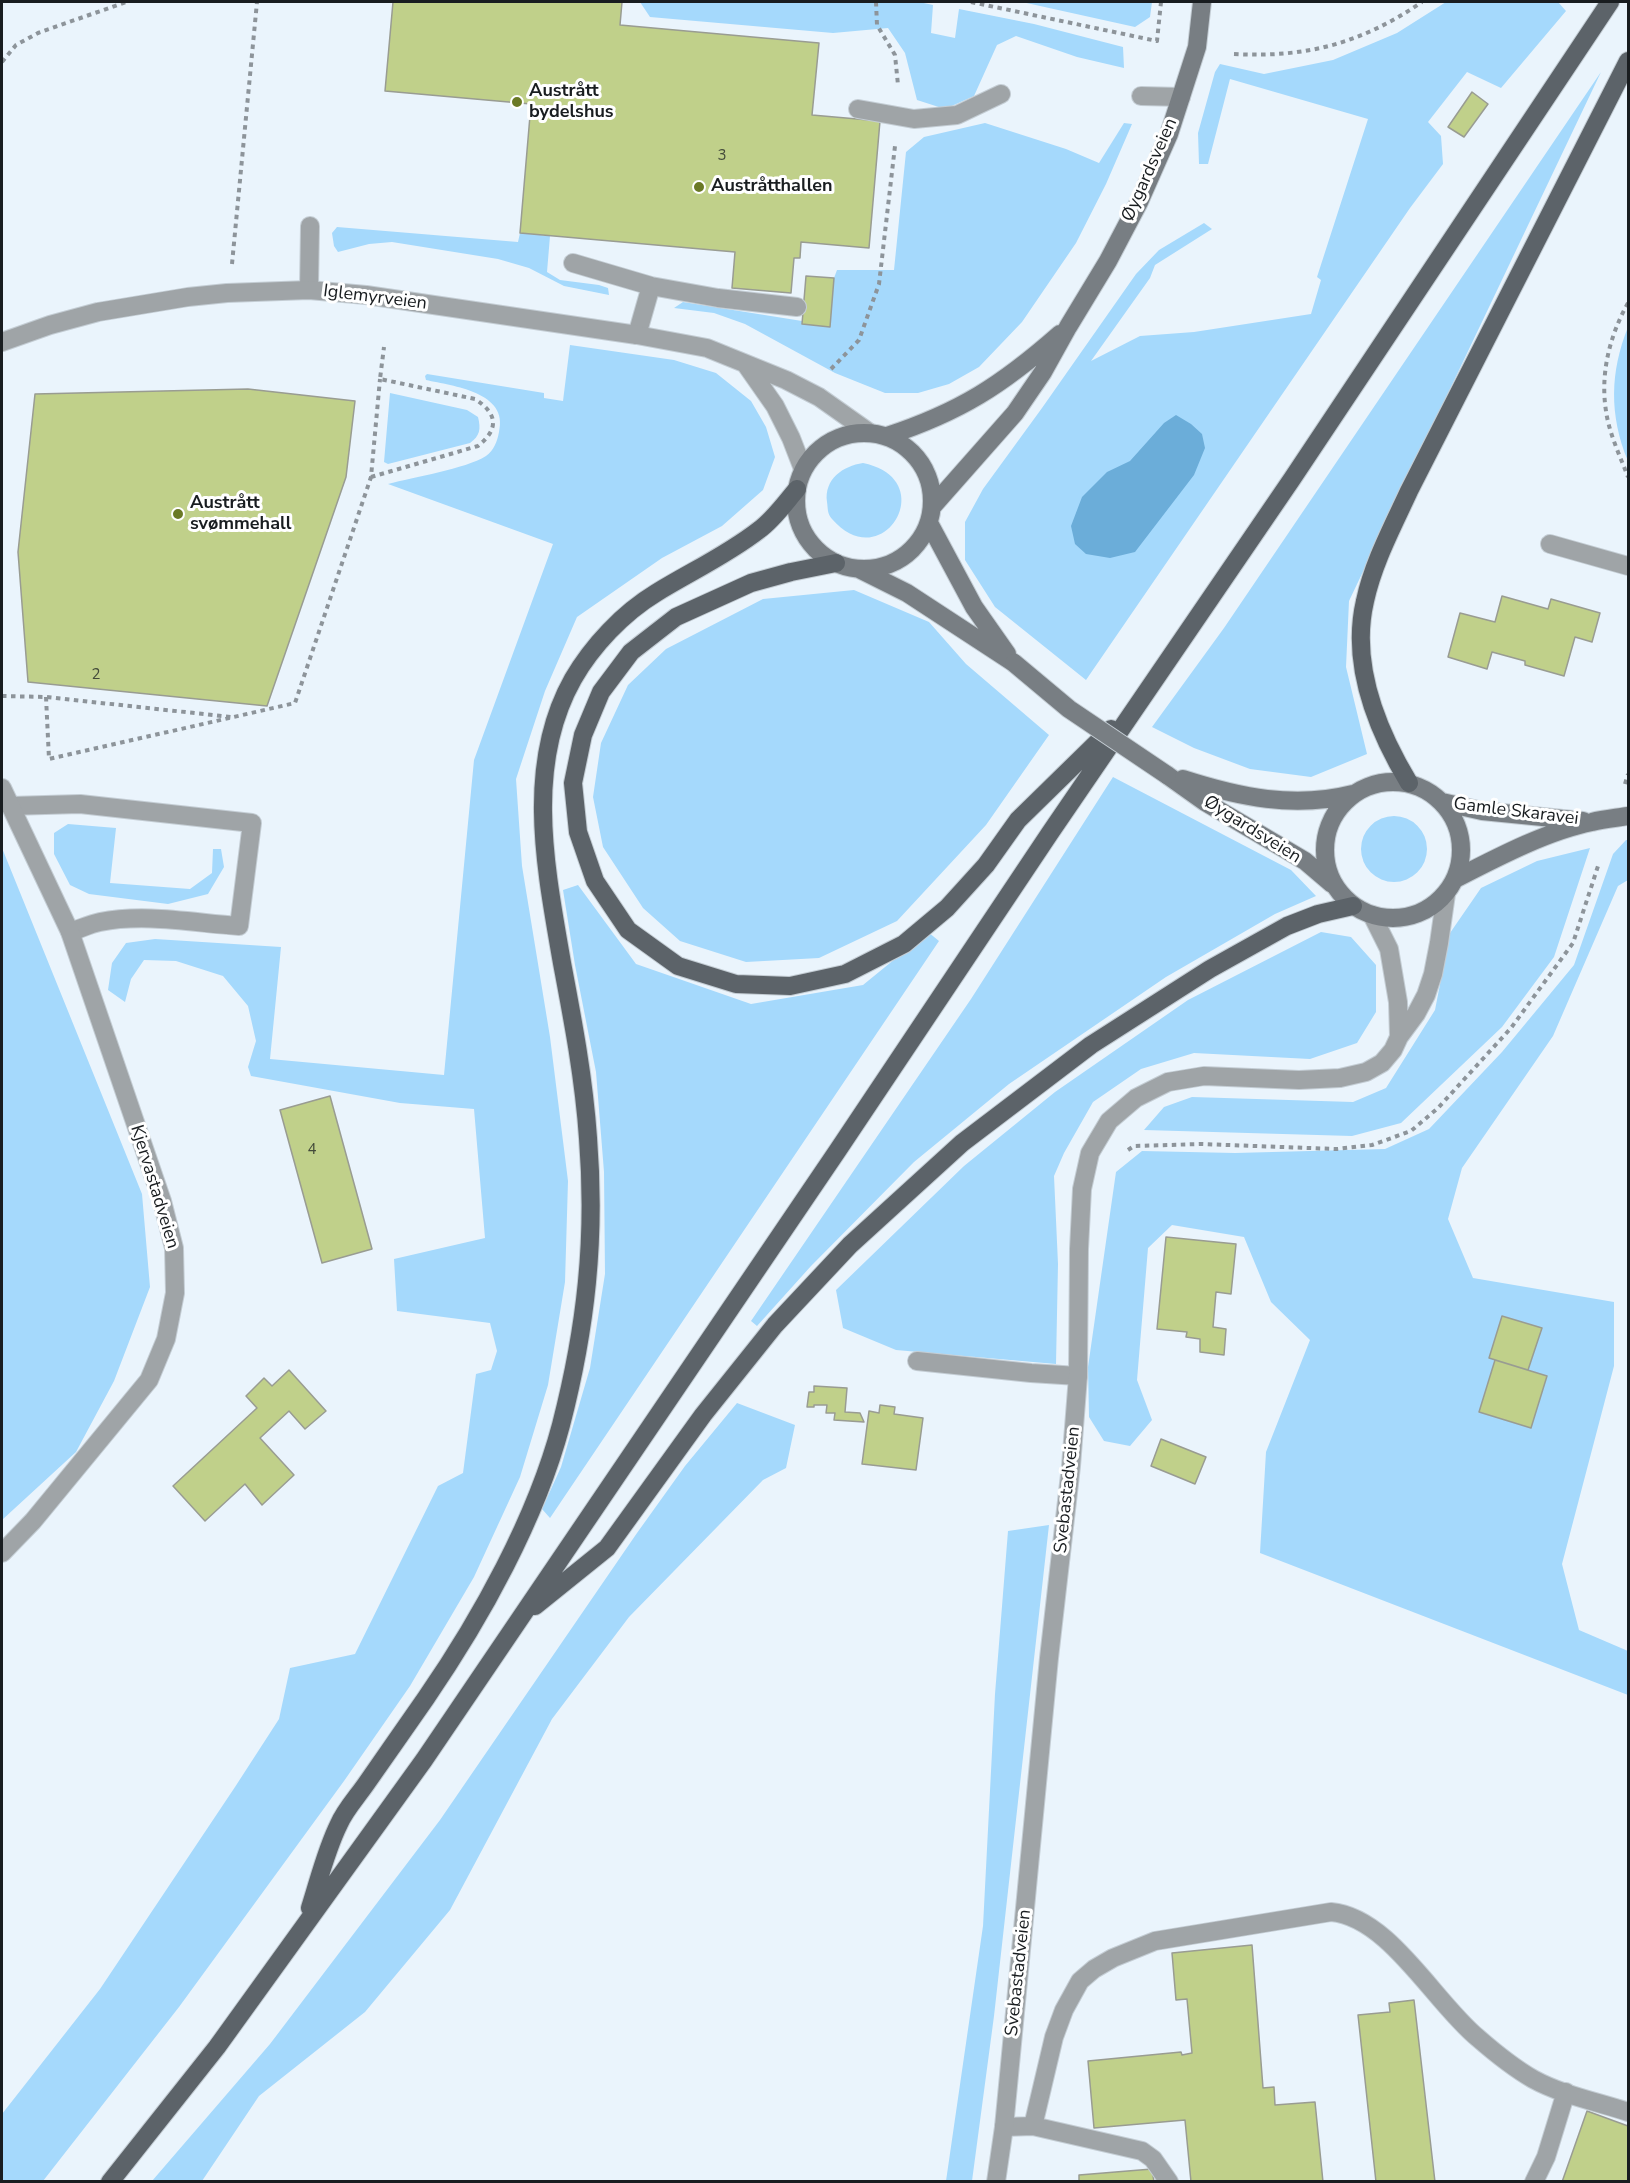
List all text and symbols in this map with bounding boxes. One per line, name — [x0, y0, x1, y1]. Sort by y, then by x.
place label: Austrått bydelshus — [529, 81, 614, 124]
marker: Austrått bydelshus — [510, 95, 524, 109]
street label: Øygardsveien — [1118, 115, 1182, 225]
house number: 3 — [718, 147, 726, 165]
place label: Austråtthallen — [711, 176, 833, 198]
marker: Austråtthallen — [692, 180, 706, 194]
street label: Iglemyrveien — [322, 281, 428, 315]
place label: Austrått svømmehall — [190, 493, 291, 536]
marker: Austrått svømmehall — [171, 507, 185, 521]
house number: 2 — [92, 666, 100, 684]
street label: Øygardsveien — [1199, 791, 1305, 869]
street label: Gamle Skaravei — [1452, 794, 1580, 830]
street label: Kjervastadveien — [125, 1123, 183, 1251]
house number: 4 — [308, 1141, 316, 1159]
street label: Svebastadveien — [1051, 1426, 1085, 1554]
street label: Svebastadveien — [1002, 1909, 1036, 2037]

